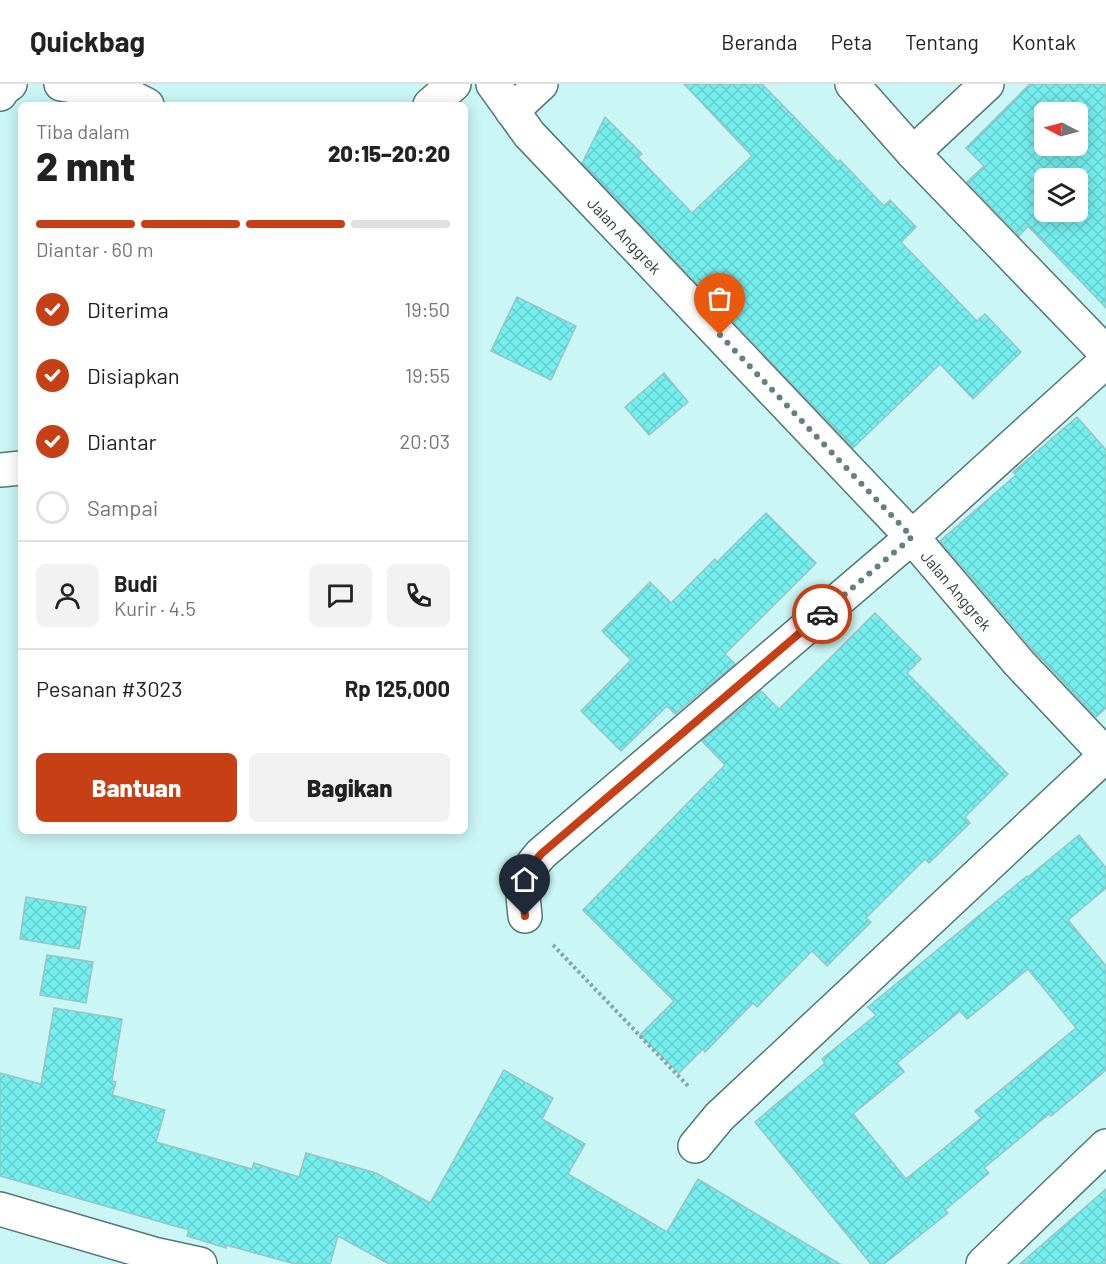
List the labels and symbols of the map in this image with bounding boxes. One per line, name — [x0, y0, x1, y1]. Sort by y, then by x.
north arrow — [1034, 102, 1088, 156]
street label: Jalan Anggrek — [584, 193, 666, 277]
pin — [694, 273, 745, 335]
street label: Jalan Anggrek — [918, 546, 996, 634]
courier — [792, 584, 852, 644]
pin — [499, 854, 550, 916]

